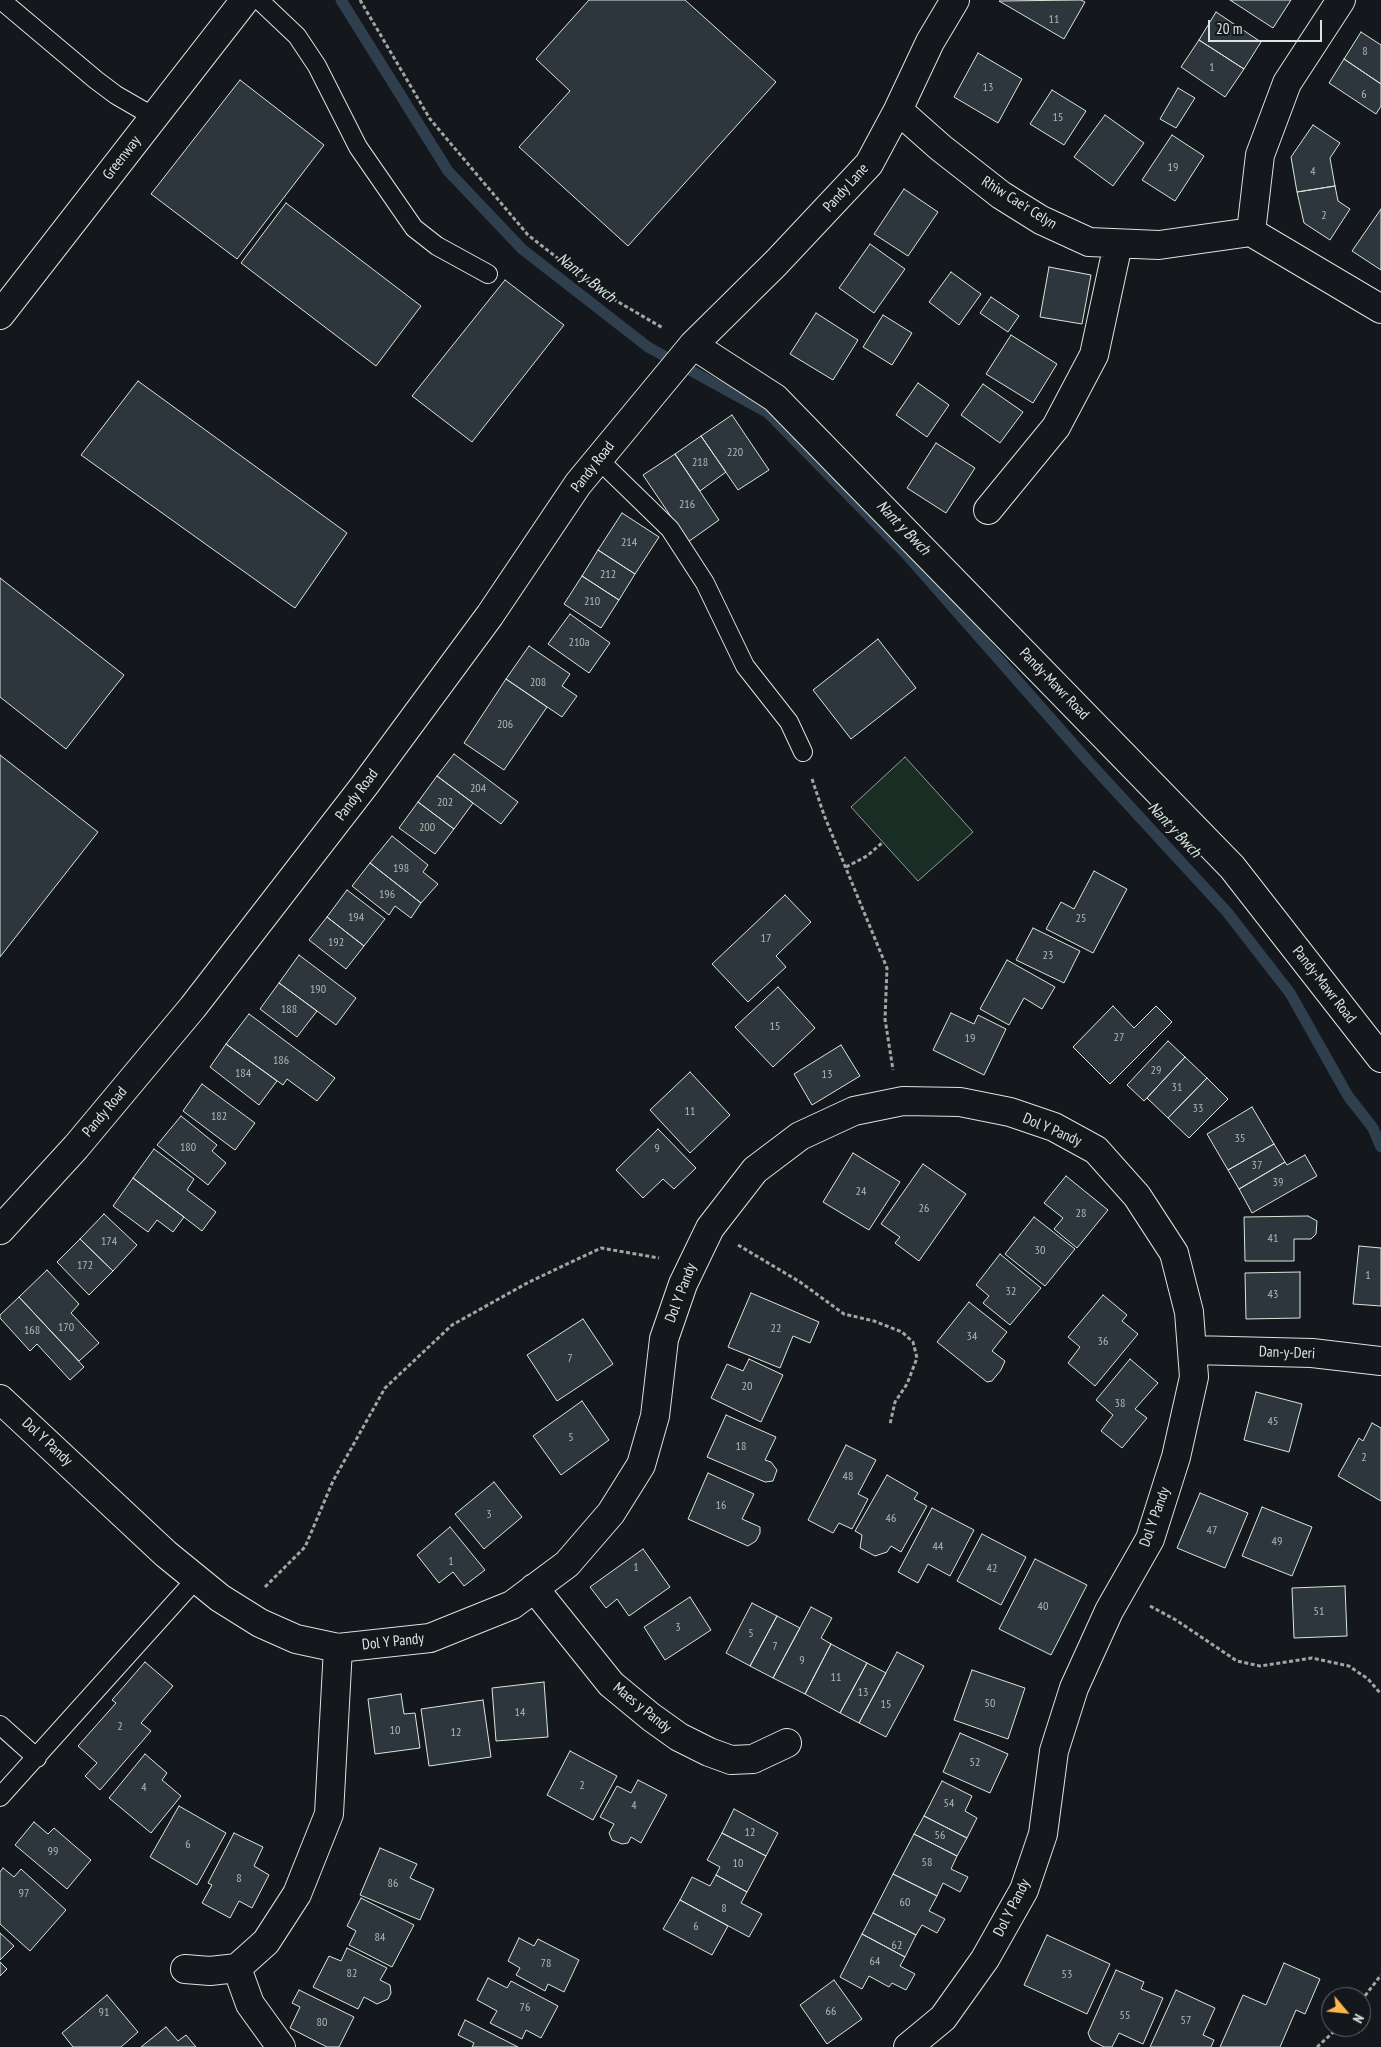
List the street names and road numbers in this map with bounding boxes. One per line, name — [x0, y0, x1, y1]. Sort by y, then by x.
street label: Greenway — [99, 132, 145, 184]
street label: Pandy Lane — [820, 160, 872, 216]
street label: Rhiw Cae'r Celyn — [978, 173, 1060, 233]
street label: Pandy Road — [567, 438, 619, 496]
street label: Pandy-Mawr Road — [1015, 644, 1093, 724]
street label: Pandy Road — [332, 766, 382, 824]
street label: Pandy-Mawr Road — [1288, 943, 1360, 1027]
street label: Pandy Road — [79, 1083, 131, 1141]
street label: Dol Y Pandy — [1020, 1110, 1084, 1150]
street label: Dol Y Pandy — [661, 1261, 701, 1325]
street label: Dan-y-Deri — [1259, 1343, 1315, 1363]
street label: Dol Y Pandy — [18, 1414, 76, 1470]
street label: Dol Y Pandy — [1136, 1485, 1174, 1549]
street label: Dol Y Pandy — [361, 1630, 425, 1654]
street label: Maes y Pandy — [609, 1679, 675, 1737]
street label: Dol Y Pandy — [990, 1876, 1034, 1940]

